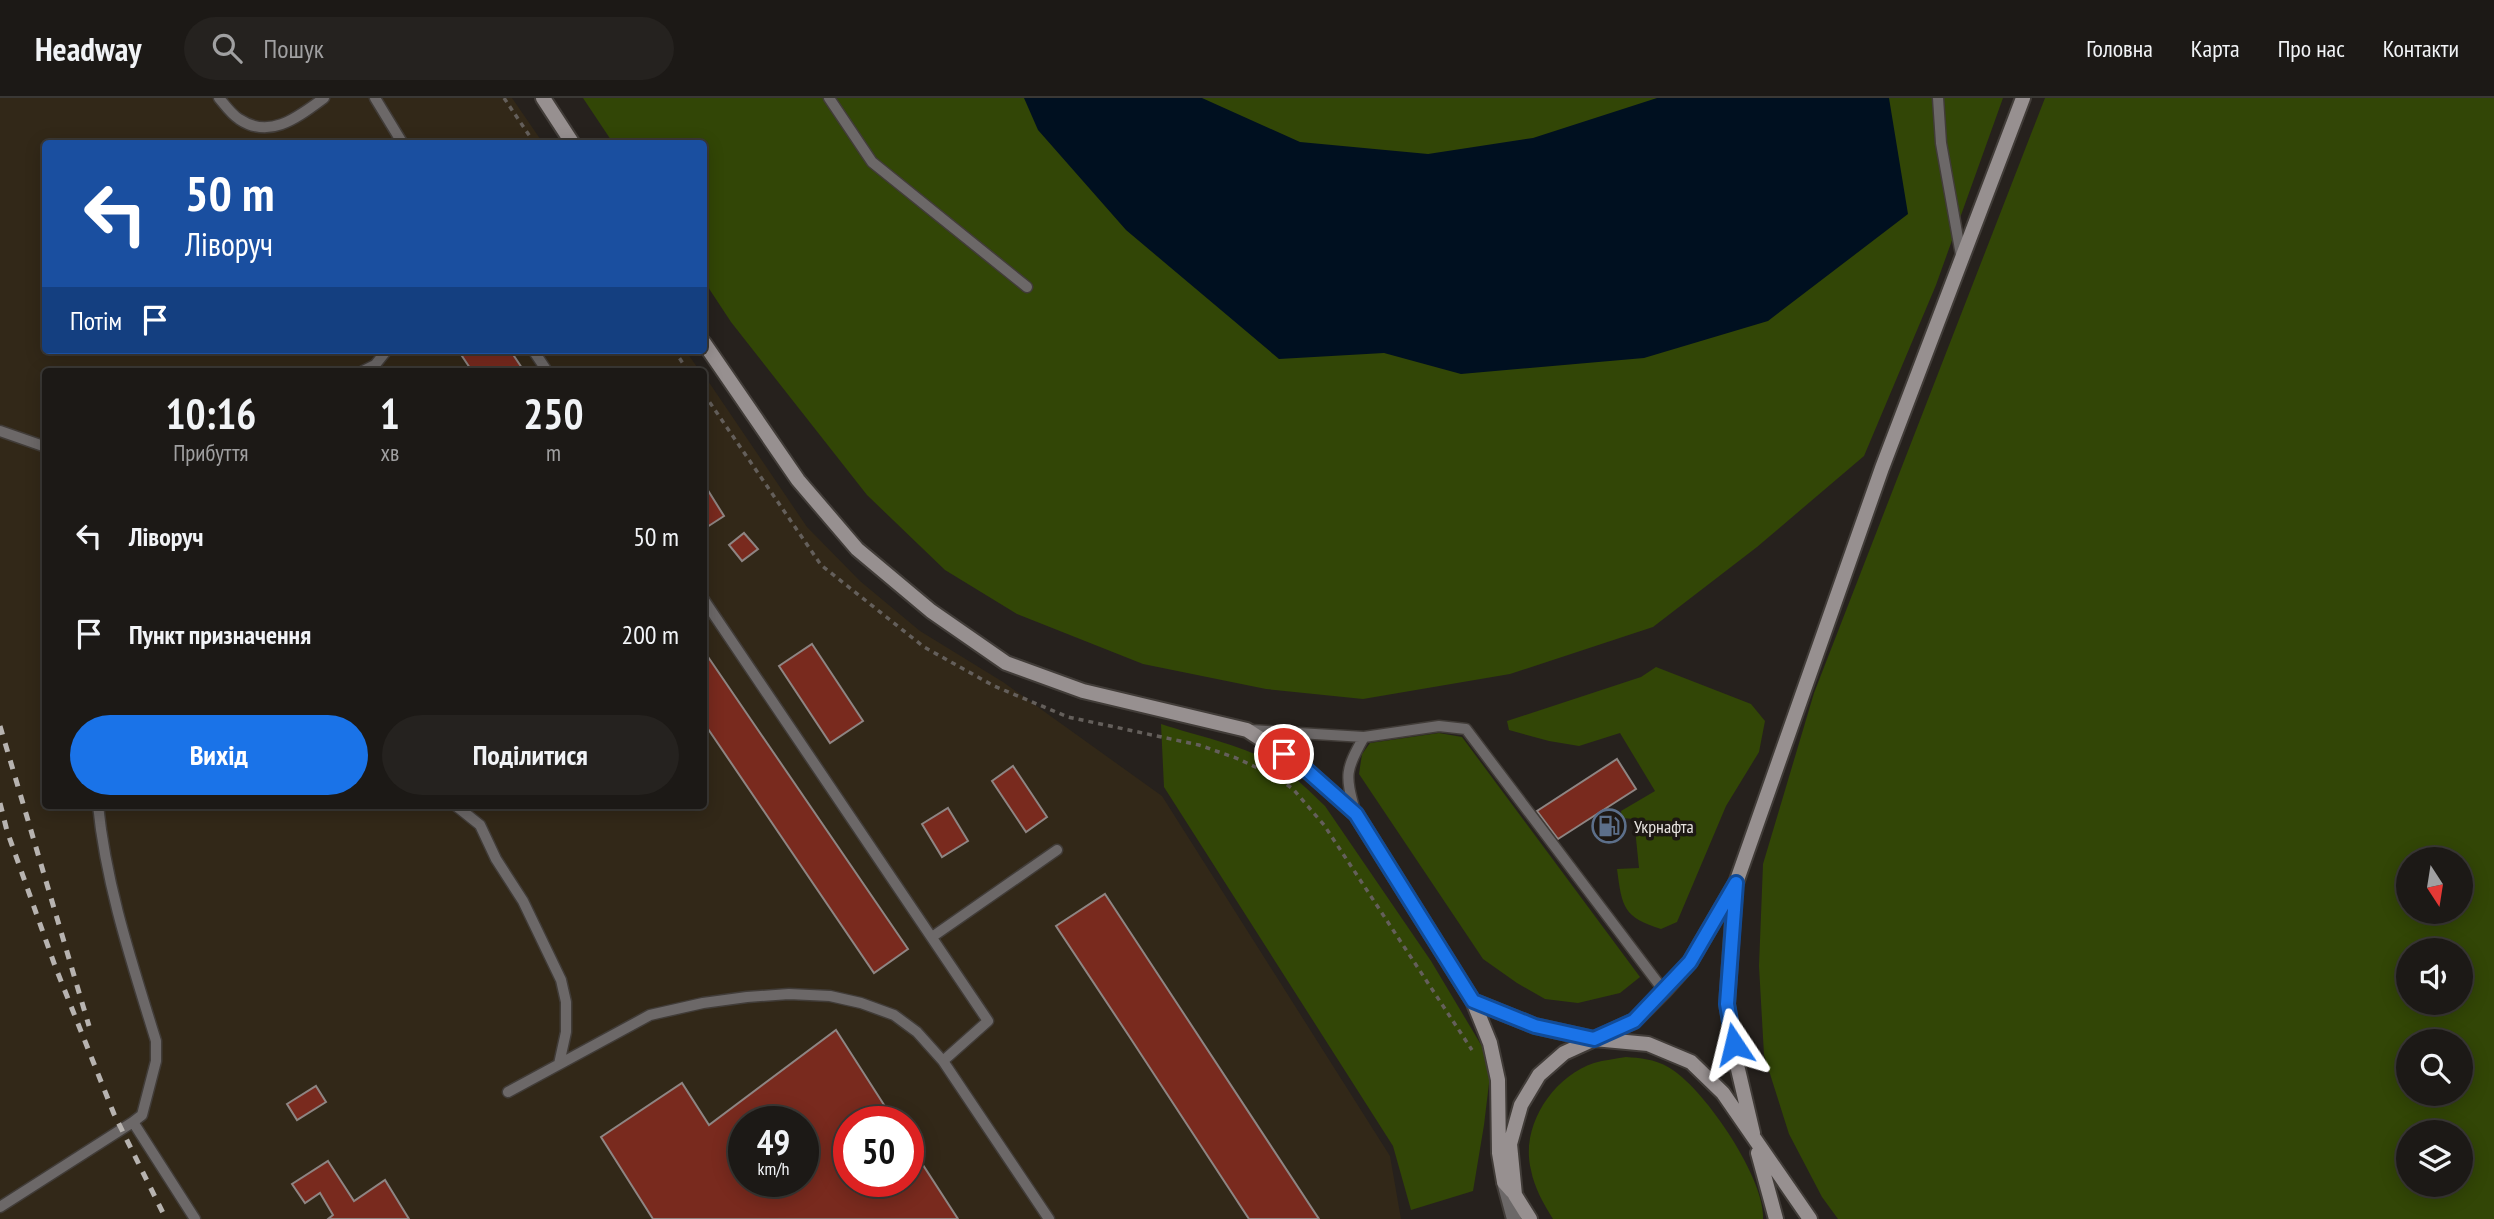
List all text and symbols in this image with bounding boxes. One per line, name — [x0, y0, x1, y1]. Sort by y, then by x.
search box — [184, 17, 674, 80]
text: Headway — [35, 27, 142, 70]
icon: search — [208, 29, 246, 67]
text: Пошук — [264, 32, 324, 65]
text: Головна — [2086, 33, 2153, 64]
text: Карта — [2191, 33, 2240, 64]
text: Про нас — [2278, 33, 2345, 64]
text: Контакти — [2383, 33, 2459, 64]
text: 50 m — [185, 161, 274, 225]
icon: left — [70, 168, 161, 259]
text: Ліворуч — [185, 223, 273, 265]
icon: arrive — [136, 301, 174, 339]
text: Потім — [70, 304, 122, 337]
text: 10:16 — [165, 386, 256, 441]
text: 1 — [380, 386, 400, 441]
text: 250 — [523, 386, 584, 441]
text: Прибуття — [173, 438, 249, 467]
text: хв — [380, 438, 399, 467]
text: m — [546, 438, 561, 467]
icon: left — [70, 517, 108, 555]
text: Ліворуч — [129, 520, 203, 553]
text: 50 m — [633, 520, 679, 553]
icon: arrive — [70, 615, 108, 653]
text: Пункт призначення — [129, 618, 311, 651]
text: 200 m — [621, 618, 679, 651]
button: Вихід — [70, 715, 368, 795]
button: Поділитися — [382, 715, 679, 795]
pin — [1254, 724, 1314, 784]
icon: arrive — [1265, 735, 1303, 773]
fuel station icon: Укрнафта — [1590, 807, 1628, 845]
place label: Укрнафта — [1634, 815, 1694, 838]
north arrow — [2396, 847, 2473, 924]
map controls — [2396, 847, 2473, 1197]
button: sound — [2396, 938, 2473, 1015]
position arrow — [1697, 1007, 1771, 1081]
button: search — [2396, 1029, 2473, 1106]
speed limit sign: 50 — [833, 1106, 924, 1197]
text: 49 — [757, 1119, 790, 1165]
button: layers — [2396, 1120, 2473, 1197]
text: km/h — [758, 1157, 789, 1180]

